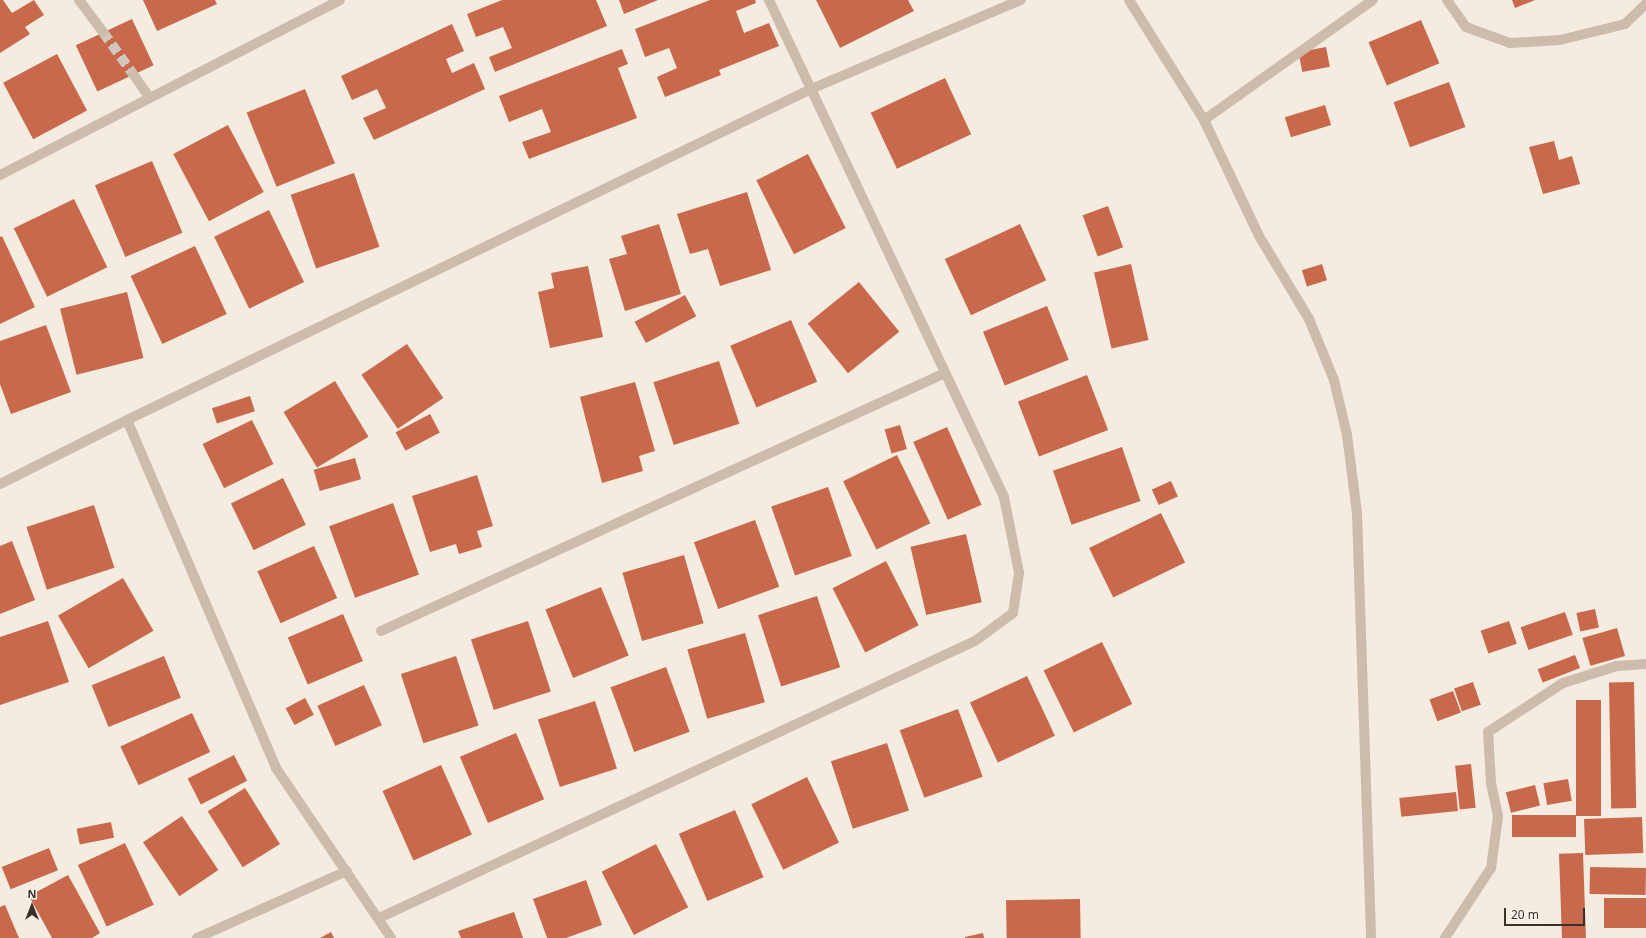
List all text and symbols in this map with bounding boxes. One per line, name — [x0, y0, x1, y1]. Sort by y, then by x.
north arrow — [12, 886, 52, 926]
text: N — [28, 886, 36, 901]
scale bar — [1506, 900, 1587, 926]
text: 20 m — [1511, 906, 1539, 923]

